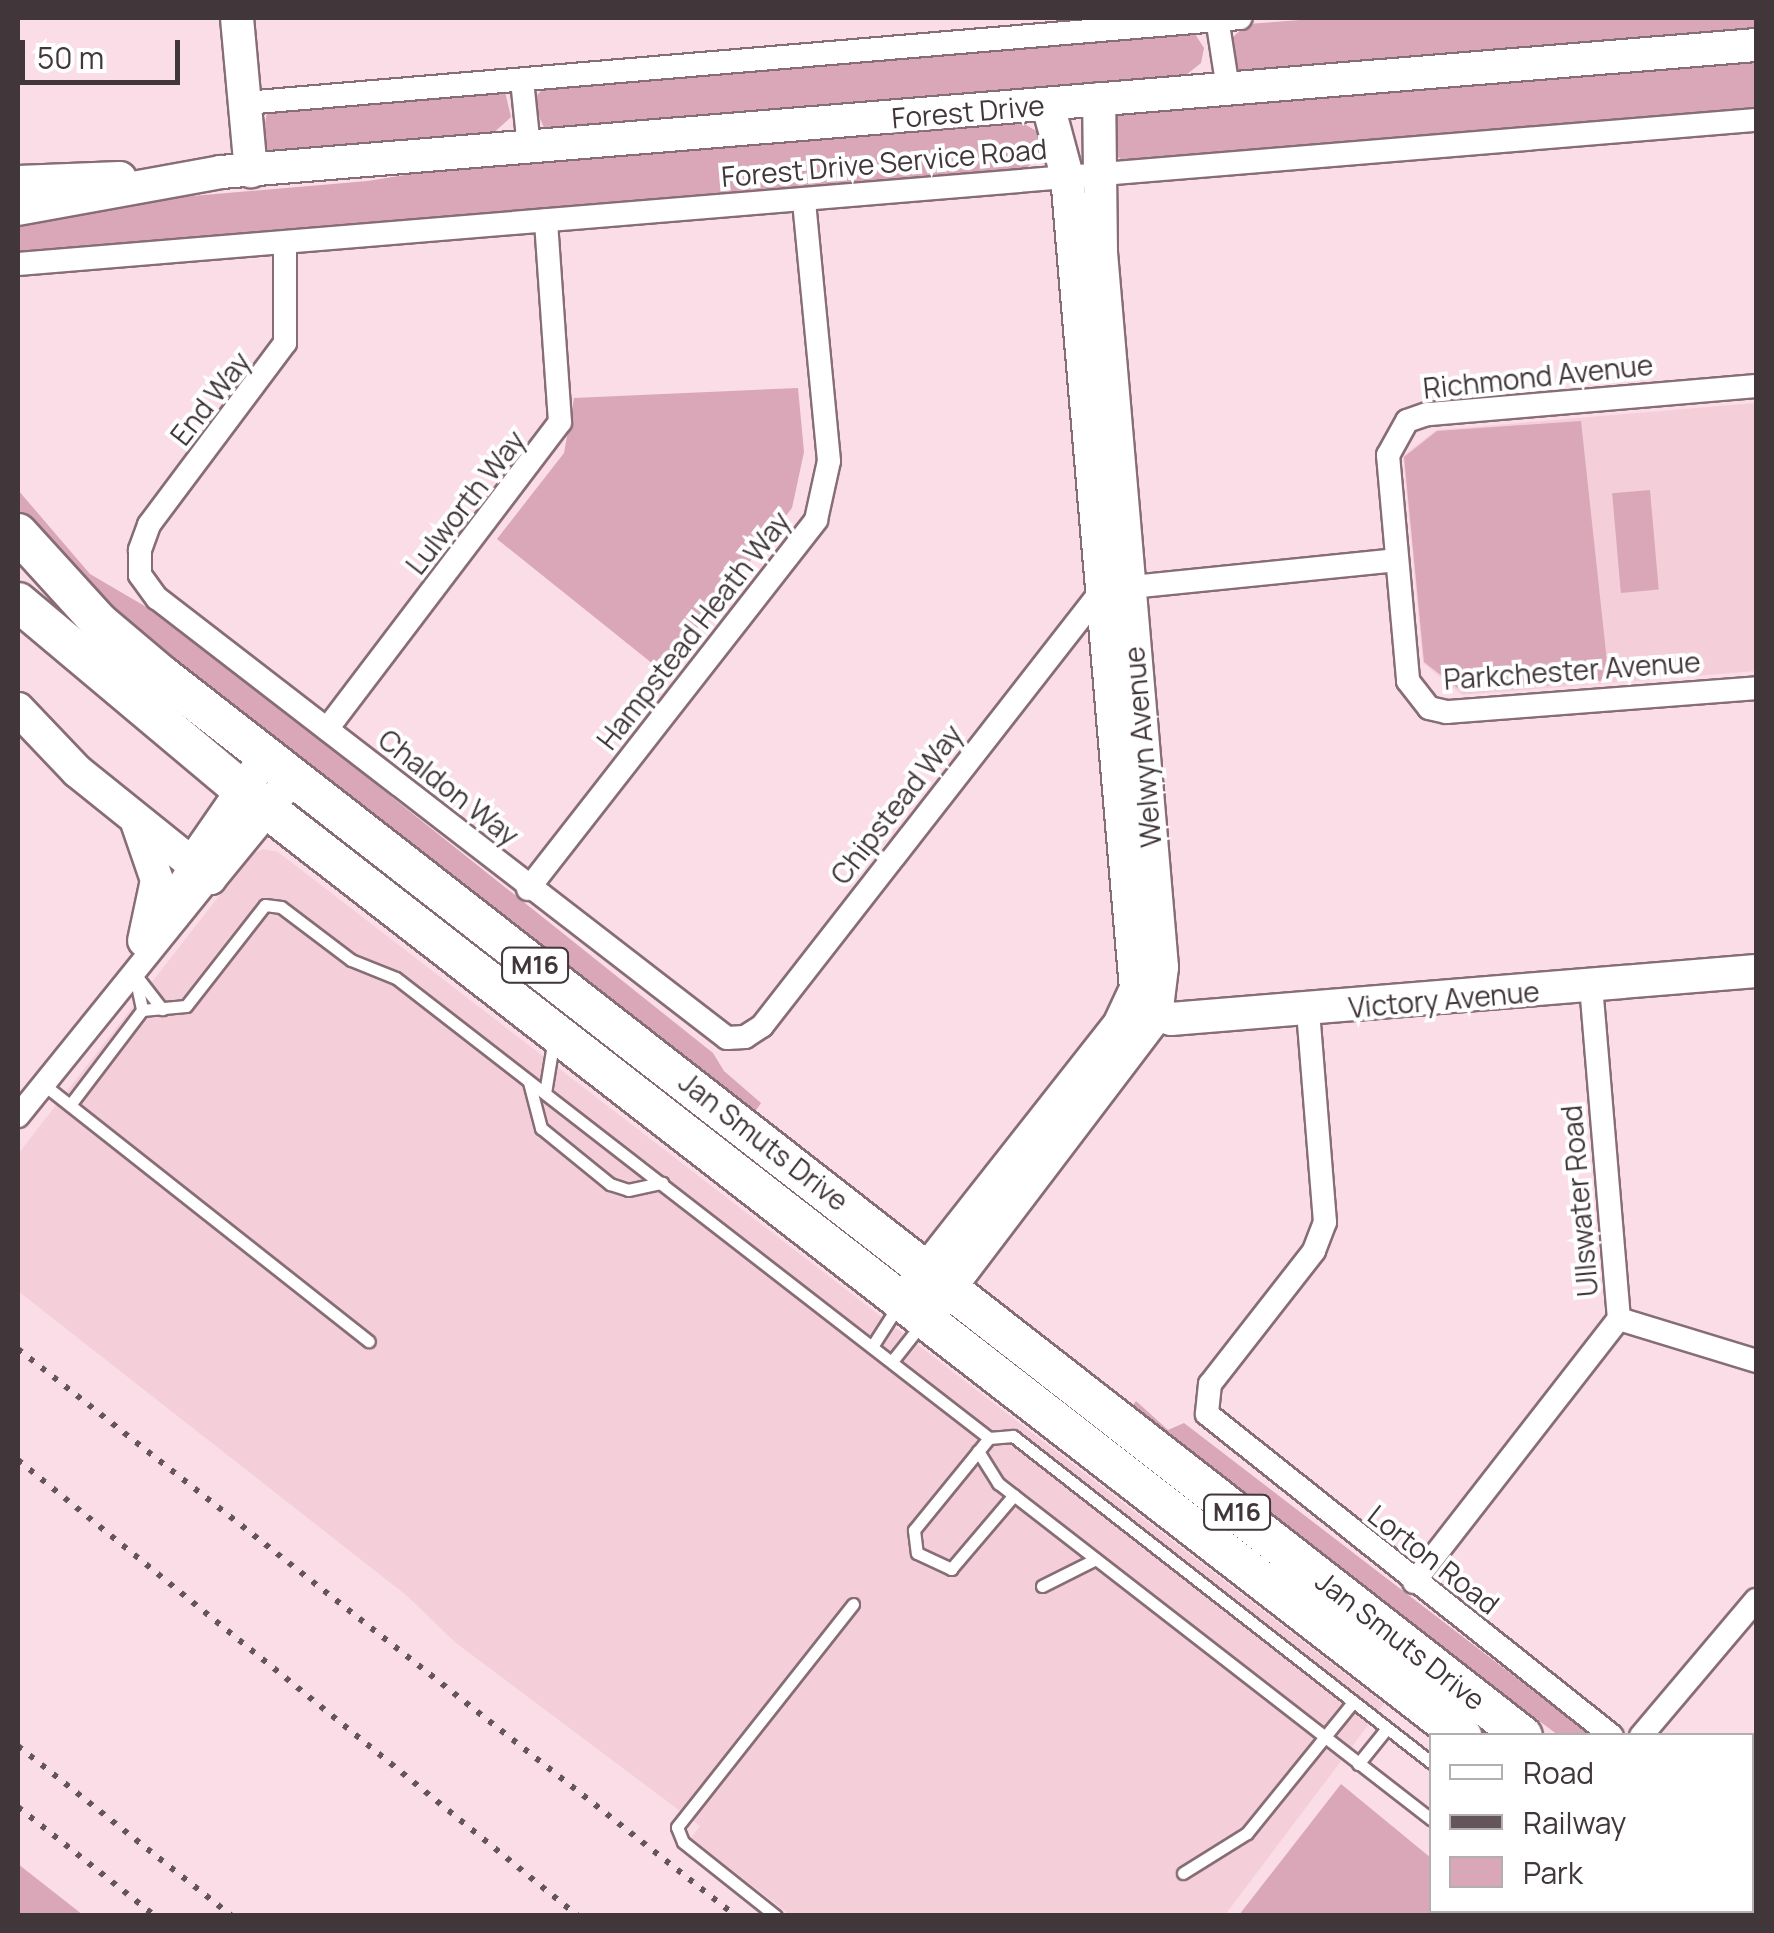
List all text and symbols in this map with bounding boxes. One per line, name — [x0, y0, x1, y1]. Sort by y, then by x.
scale bar — [25, 20, 185, 82]
text: 50 m — [37, 37, 104, 78]
street label: Forest Drive — [890, 88, 1046, 134]
street label: Forest Drive Service Road — [720, 131, 1048, 193]
street label: End Way — [163, 345, 257, 451]
street label: Richmond Avenue — [1421, 347, 1655, 405]
street label: Lulworth Way — [399, 424, 531, 580]
street label: Hampstead Heath Way — [590, 504, 796, 756]
street label: Parkchester Avenue — [1443, 644, 1701, 696]
street label: Welwyn Avenue — [1116, 645, 1168, 849]
street label: Chipstead Way — [823, 718, 969, 890]
street label: Chaldon Way — [372, 722, 526, 852]
road number: M16 — [500, 945, 570, 985]
street label: Victory Avenue — [1347, 974, 1541, 1024]
street label: Jan Smuts Drive — [673, 1065, 855, 1217]
street label: Ullswater Road — [1554, 1104, 1604, 1298]
road number: M16 — [1202, 1492, 1272, 1532]
street label: Lorton Road — [1362, 1498, 1506, 1620]
street label: Jan Smuts Drive — [1310, 1564, 1492, 1716]
legend — [1429, 1733, 1754, 1913]
text: Road — [1523, 1752, 1594, 1793]
text: Railway — [1523, 1802, 1626, 1843]
text: Park — [1523, 1852, 1583, 1893]

